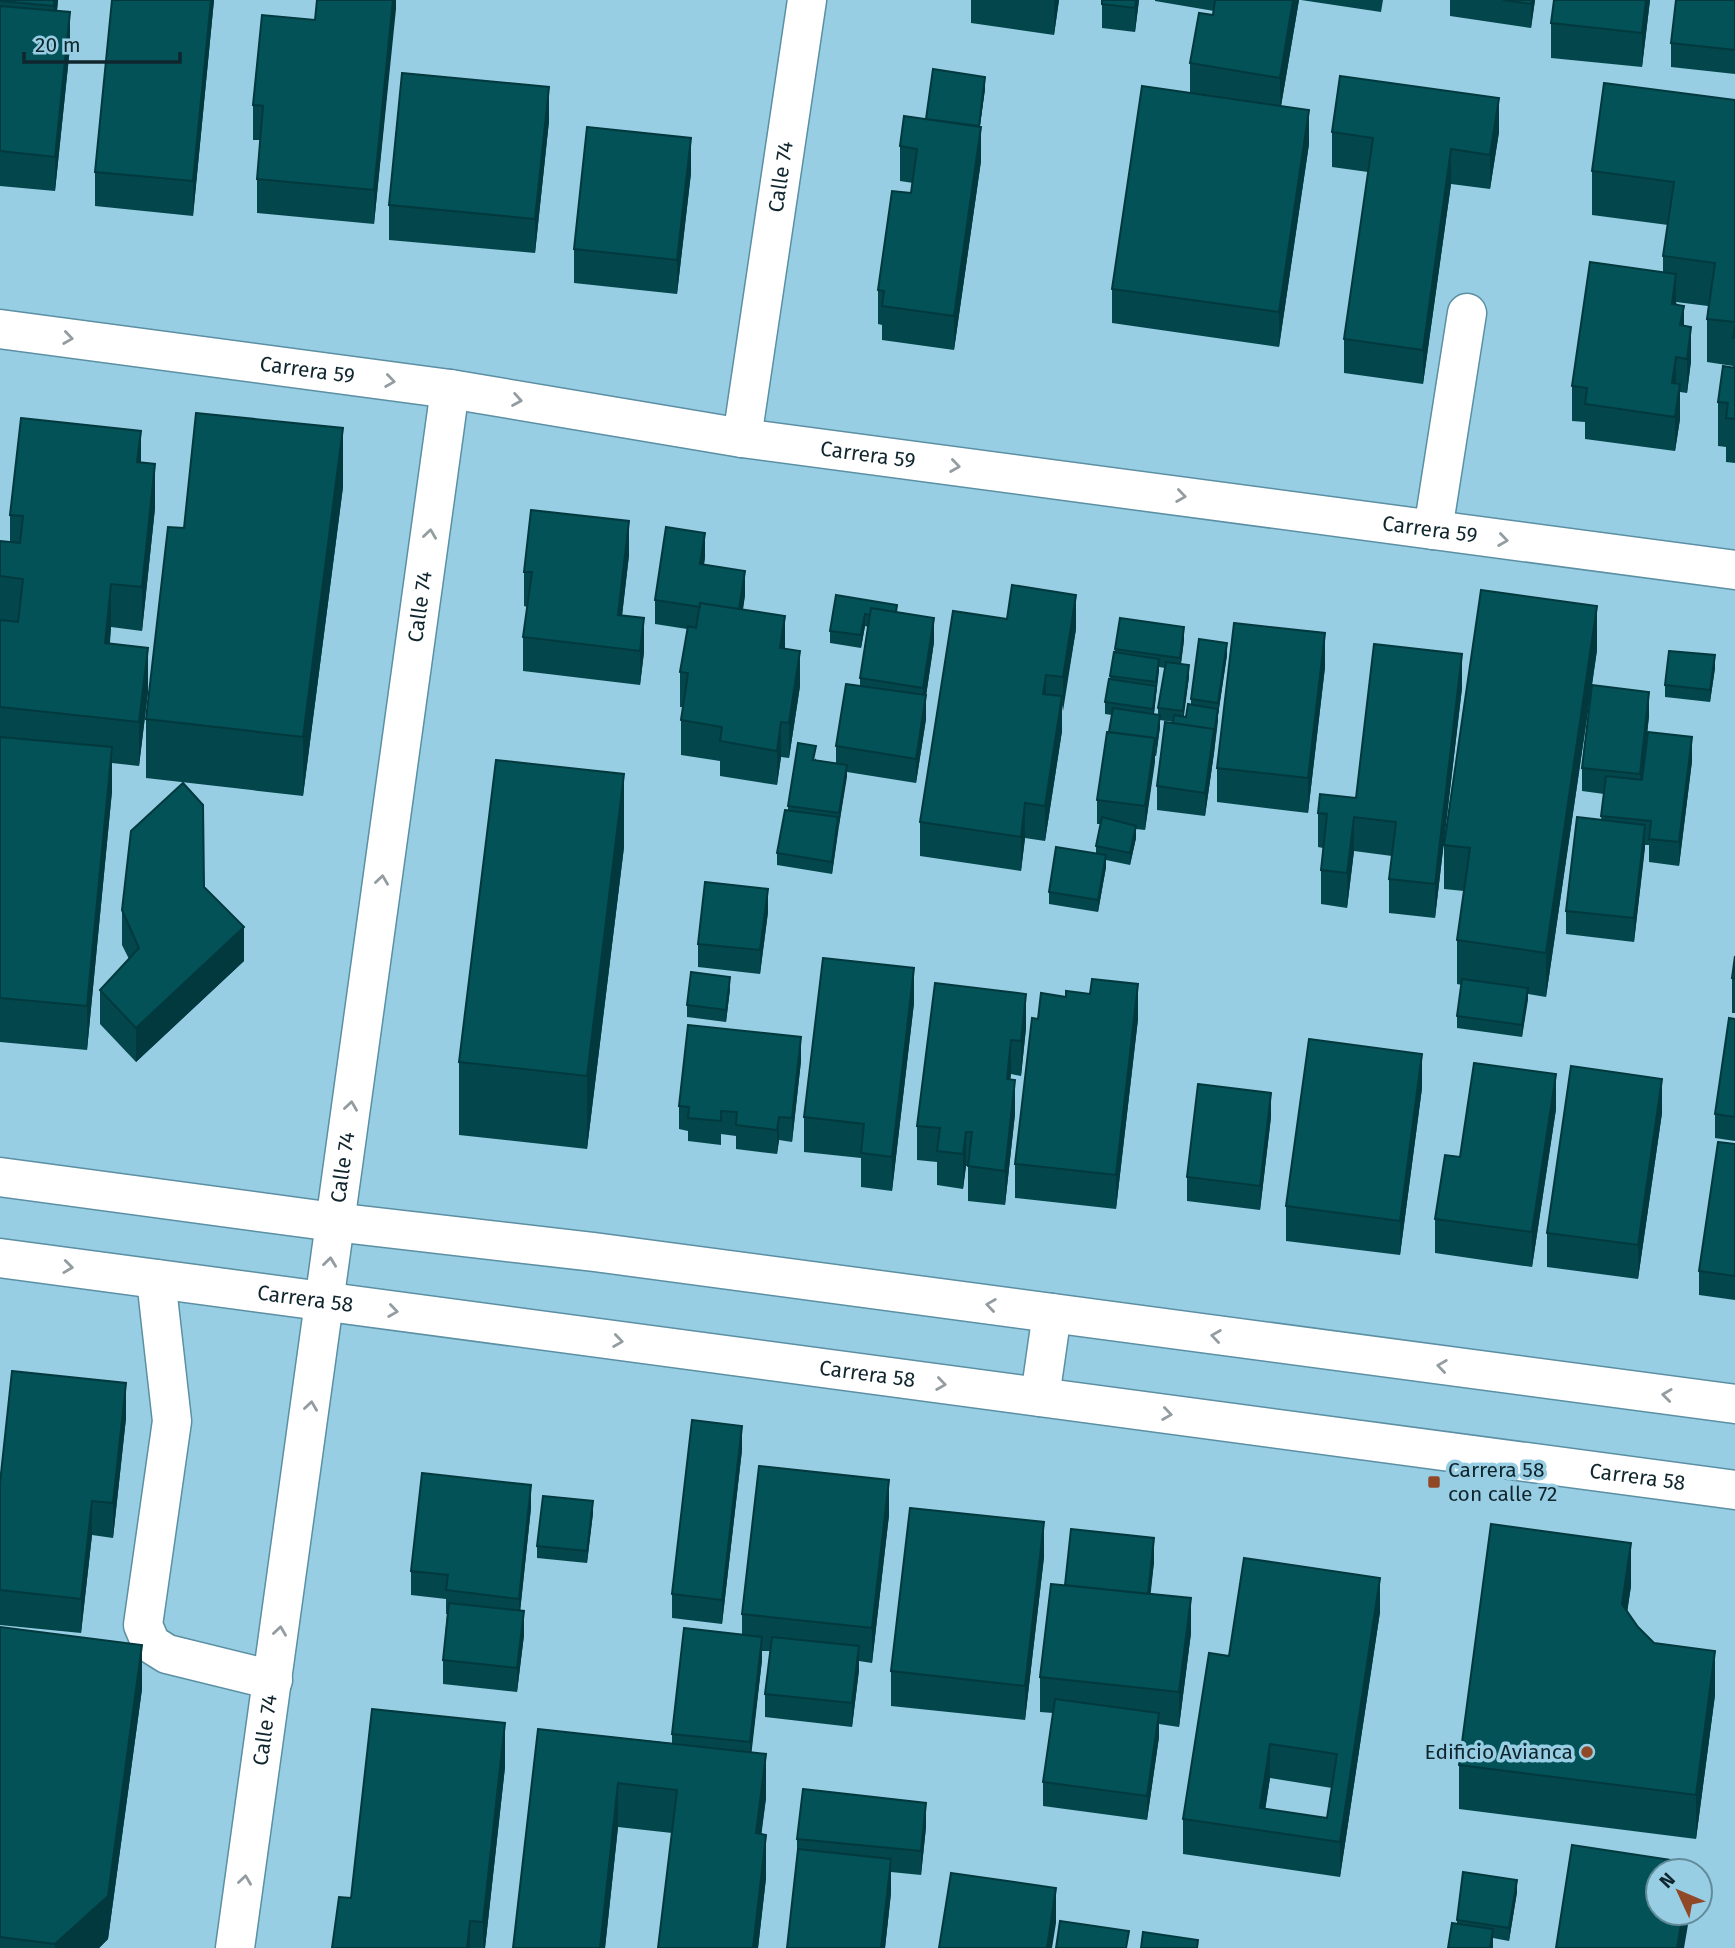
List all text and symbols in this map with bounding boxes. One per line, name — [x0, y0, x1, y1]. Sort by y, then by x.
scale bar — [24, 21, 180, 65]
text: 20 m — [35, 32, 81, 58]
street label: Calle 74 — [763, 139, 799, 214]
one-way arrow — [62, 330, 74, 345]
street label: Carrera 59 — [258, 351, 356, 389]
one-way arrow — [384, 373, 396, 388]
one-way arrow — [511, 392, 523, 407]
street label: Carrera 59 — [819, 436, 917, 474]
one-way arrow — [949, 459, 961, 474]
one-way arrow — [1175, 489, 1186, 504]
street label: Carrera 59 — [1381, 510, 1479, 549]
one-way arrow — [422, 528, 437, 540]
one-way arrow — [1497, 532, 1509, 547]
street label: Calle 74 — [402, 569, 438, 644]
one-way arrow — [374, 875, 389, 886]
one-way arrow — [343, 1100, 358, 1112]
street label: Calle 74 — [325, 1130, 360, 1205]
one-way arrow — [322, 1256, 337, 1267]
one-way arrow — [62, 1260, 74, 1275]
street label: Carrera 58 — [256, 1280, 355, 1318]
one-way arrow — [985, 1298, 997, 1313]
one-way arrow — [387, 1303, 399, 1318]
one-way arrow — [1210, 1328, 1222, 1343]
one-way arrow — [613, 1333, 624, 1348]
street label: Carrera 58 — [818, 1355, 917, 1393]
one-way arrow — [1436, 1359, 1448, 1374]
one-way arrow — [935, 1376, 947, 1391]
one-way arrow — [1661, 1388, 1673, 1403]
one-way arrow — [303, 1400, 318, 1411]
one-way arrow — [1161, 1406, 1172, 1421]
place label: Carrera 58 con calle 72 — [1448, 1457, 1557, 1507]
street label: Carrera 58 — [1588, 1458, 1687, 1496]
marker: Carrera 58 con calle 72 — [1426, 1474, 1442, 1490]
one-way arrow — [272, 1625, 287, 1637]
street label: Calle 74 — [247, 1693, 283, 1767]
place label: Edificio Avianca — [1425, 1739, 1573, 1765]
marker: Edificio Avianca — [1579, 1744, 1595, 1760]
north arrow — [1644, 1857, 1714, 1927]
text: N — [1654, 1868, 1680, 1893]
one-way arrow — [237, 1875, 252, 1886]

